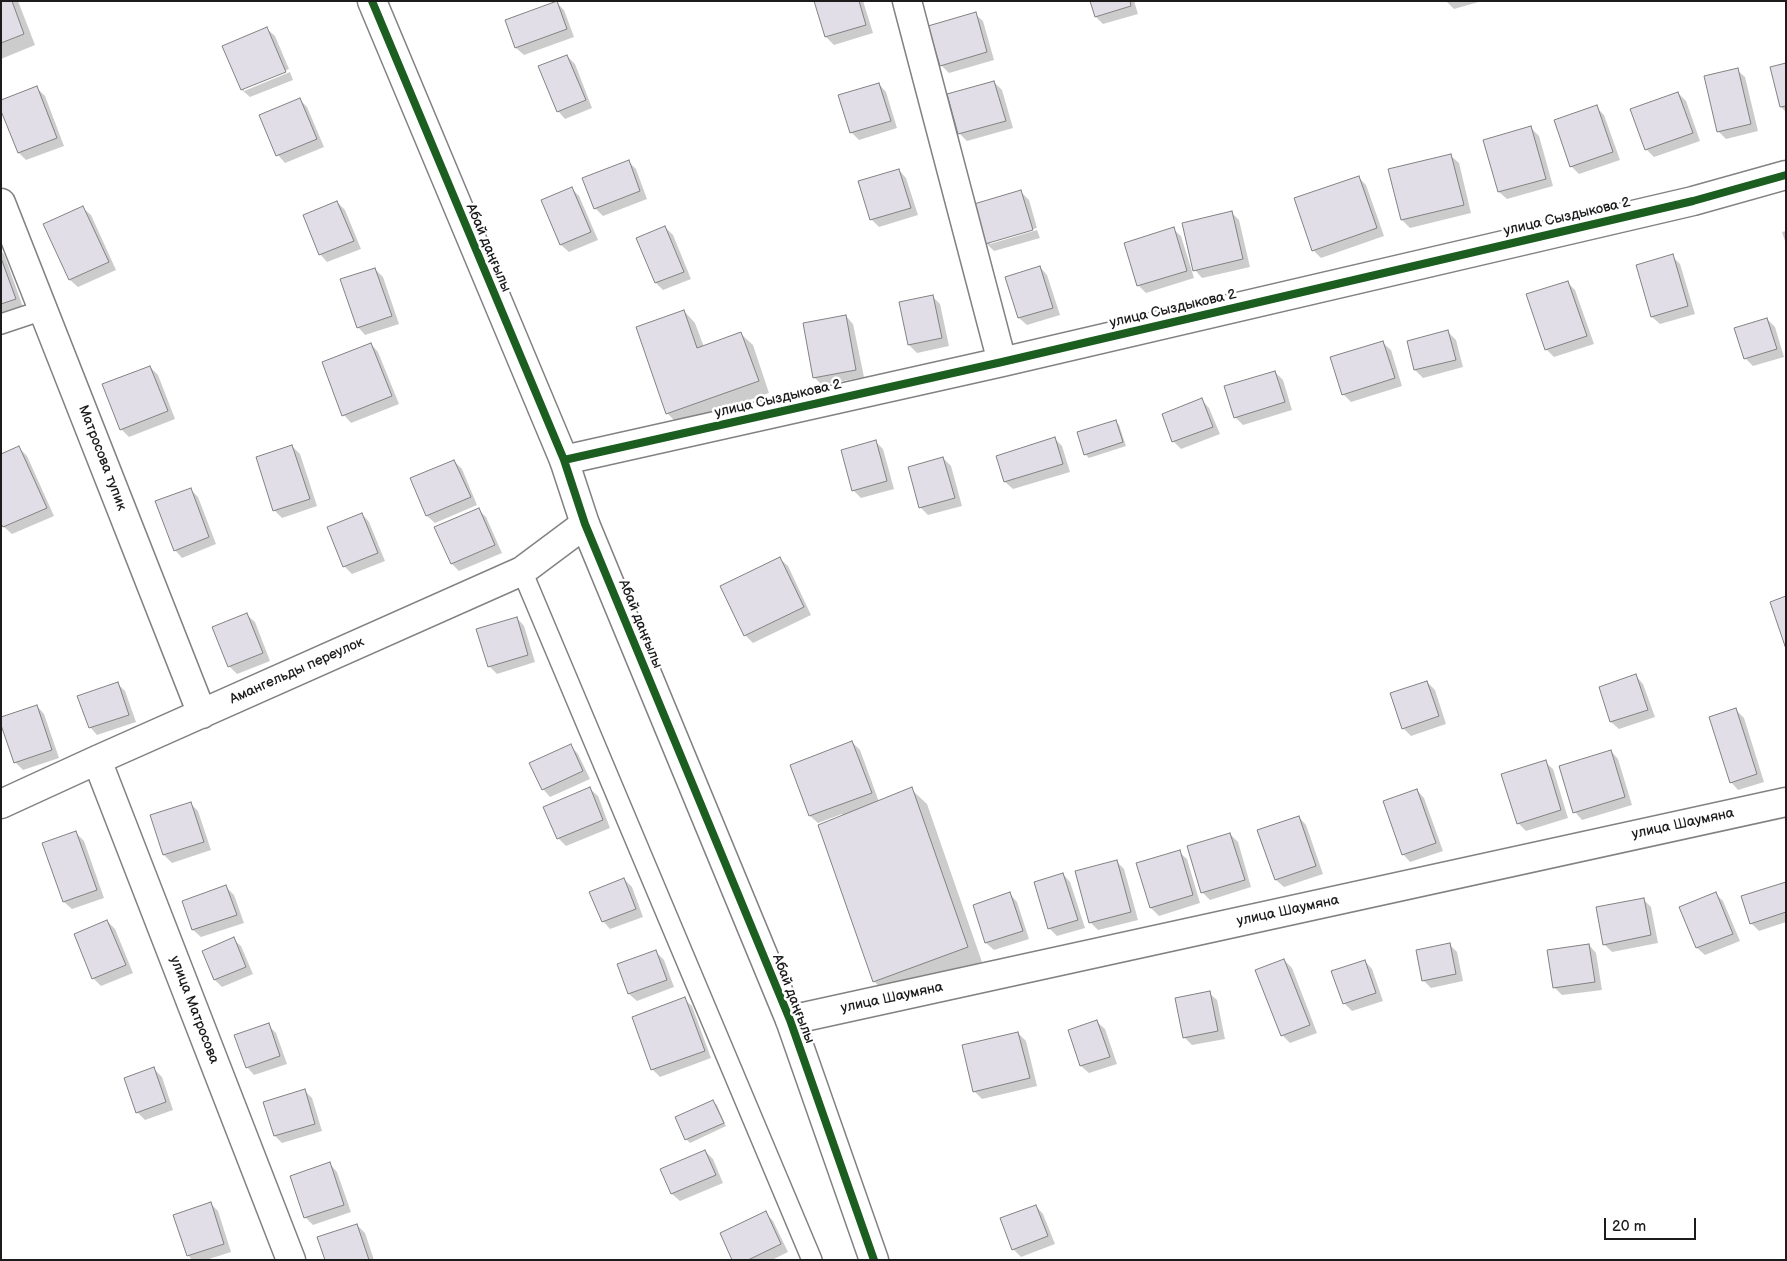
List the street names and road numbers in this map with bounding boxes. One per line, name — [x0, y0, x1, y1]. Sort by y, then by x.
street label: улица Сыздыкова 2 — [1502, 194, 1632, 240]
street label: Абай даңғылы — [462, 201, 514, 295]
street label: улица Сыздыкова 2 — [1108, 286, 1238, 332]
street label: улица Сыздыкова 2 — [713, 376, 843, 422]
street label: Матросова тупик — [74, 403, 130, 513]
street label: Абай даңғылы — [615, 577, 665, 671]
street label: Амангельды переулок — [227, 634, 367, 708]
street label: улица Шаумяна — [1630, 805, 1736, 843]
street label: улица Шаумяна — [1235, 892, 1341, 930]
street label: Абай даңғылы — [768, 952, 818, 1046]
street label: улица Матросова — [166, 954, 222, 1066]
street label: улица Шаумяна — [839, 979, 945, 1017]

